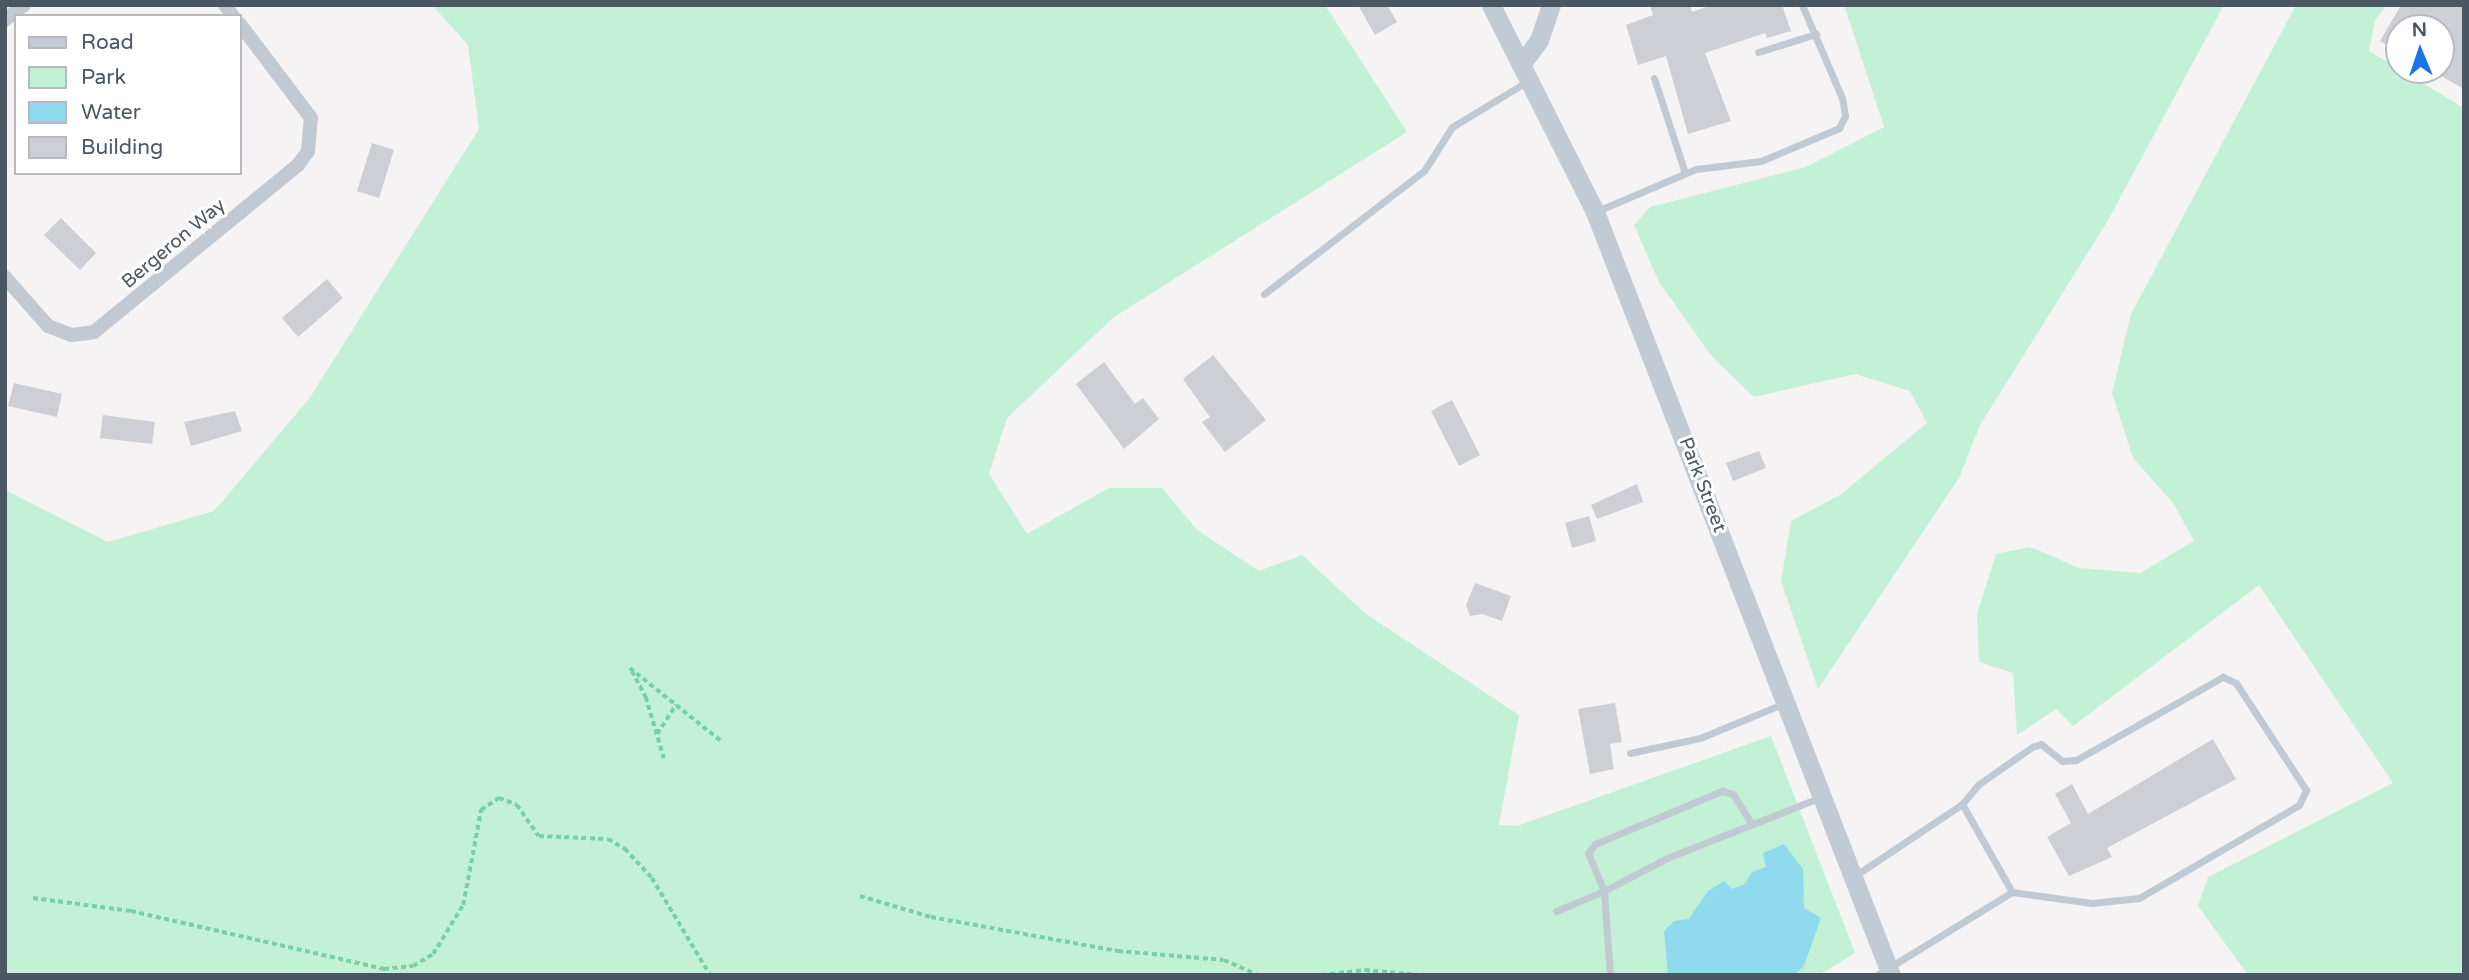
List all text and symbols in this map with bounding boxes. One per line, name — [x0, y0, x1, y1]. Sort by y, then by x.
legend — [14, 14, 242, 175]
north arrow — [2385, 14, 2455, 84]
text: N — [2411, 19, 2427, 41]
text: Road — [81, 30, 134, 55]
text: Park — [81, 65, 126, 90]
text: Water — [81, 100, 141, 125]
text: Building — [81, 135, 163, 160]
street label: Bergeron Way — [118, 194, 230, 294]
street label: Park Street — [1673, 434, 1731, 536]

